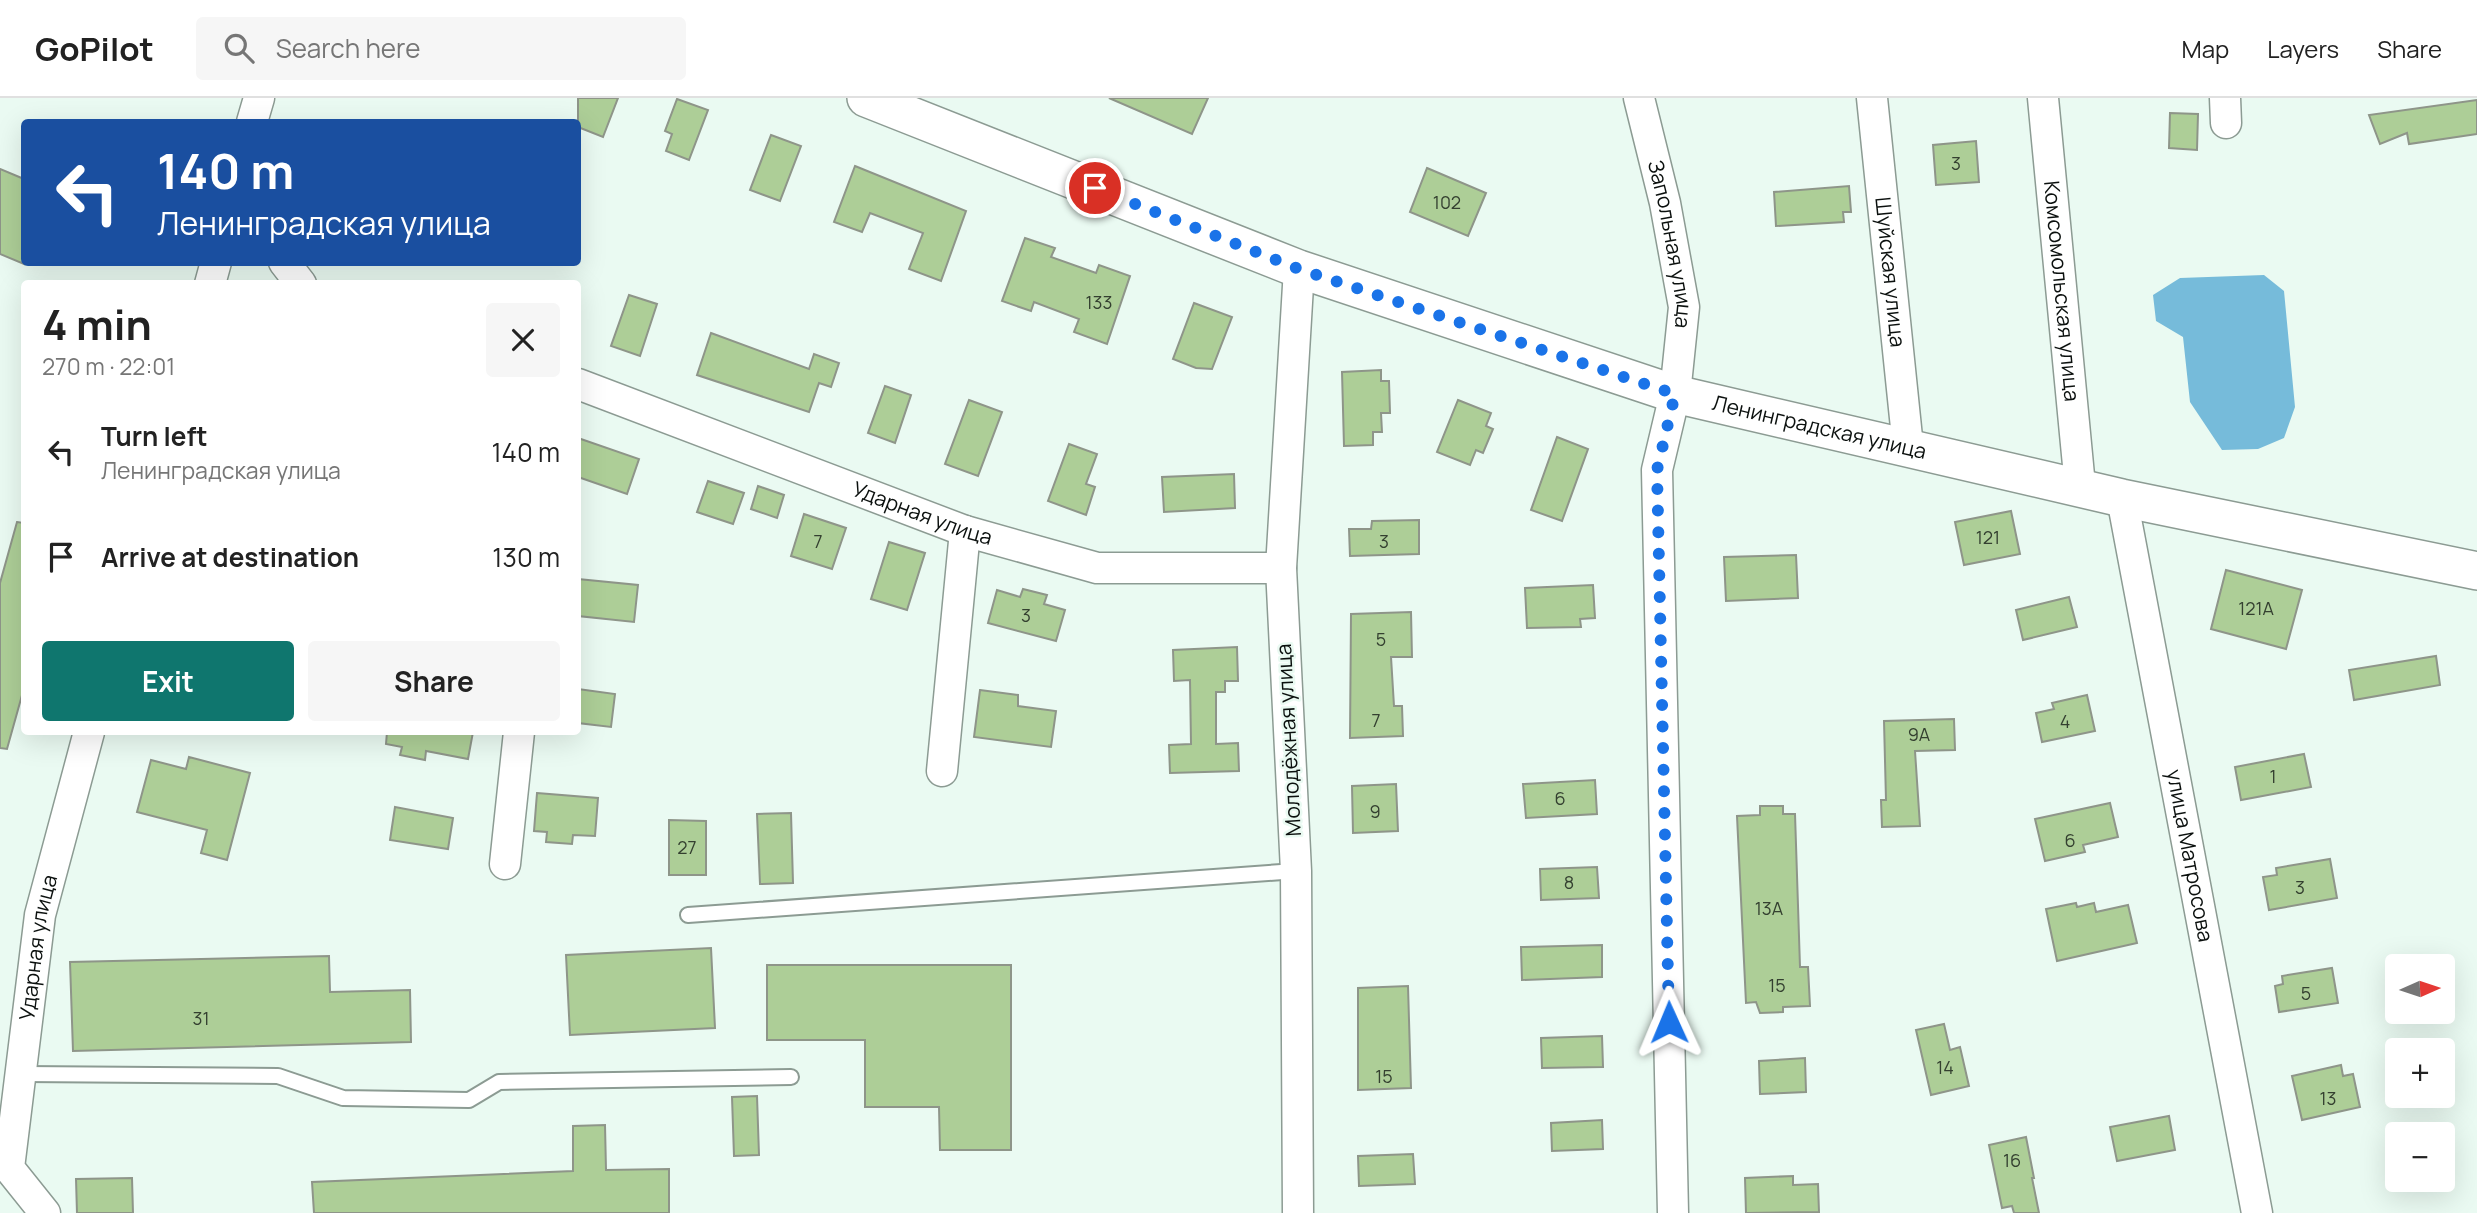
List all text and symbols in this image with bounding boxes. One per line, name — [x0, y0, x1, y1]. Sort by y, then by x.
search box — [196, 17, 686, 80]
text: GoPilot — [35, 26, 154, 71]
icon: search — [220, 29, 258, 67]
text: Search here — [276, 30, 420, 66]
text: Map — [2182, 32, 2229, 65]
text: Layers — [2267, 32, 2339, 65]
text: Share — [2377, 32, 2442, 65]
text: 140 m — [157, 137, 294, 204]
icon: left — [42, 147, 133, 238]
house number: 3 — [1951, 151, 1961, 175]
street label: Запольная улица — [1642, 157, 1699, 330]
pin — [1065, 158, 1125, 218]
icon: arrive — [1076, 169, 1114, 207]
street label: Комсомольская улица — [2038, 179, 2087, 403]
house number: 102 — [1433, 190, 1461, 214]
street label: Шуйская улица — [1869, 195, 1913, 348]
text: Ленинградская улица — [157, 201, 491, 245]
house number: 133 — [1086, 290, 1112, 314]
text: 4 min — [42, 295, 152, 353]
button: close — [486, 303, 560, 377]
text: 270 m · 22:01 — [42, 350, 175, 382]
street label: Ленинградская улица — [1710, 388, 1929, 465]
text: Turn left — [101, 418, 208, 454]
icon: left — [42, 433, 80, 471]
text: 140 m — [491, 434, 560, 470]
text: Ленинградская улица — [101, 454, 341, 486]
street label: Ударная улица — [849, 474, 996, 551]
house number: 121 — [1976, 525, 2000, 549]
house number: 7 — [813, 529, 823, 553]
house number: 3 — [1379, 529, 1389, 553]
icon: arrive — [42, 538, 80, 576]
text: Arrive at destination — [101, 539, 359, 575]
text: 130 m — [492, 539, 560, 575]
house number: 121А — [2238, 596, 2274, 620]
house number: 3 — [1021, 603, 1031, 627]
house number: 5 — [1376, 627, 1386, 651]
button: Exit — [42, 641, 294, 721]
button: Share — [308, 641, 560, 721]
street label: Молодёжная улица — [1269, 643, 1307, 837]
house number: 7 — [1371, 708, 1381, 732]
house number: 4 — [2060, 709, 2070, 733]
house number: 9А — [1908, 722, 1931, 746]
house number: 1 — [2269, 764, 2277, 788]
street label: улица Матросова — [2161, 767, 2221, 944]
house number: 6 — [1554, 786, 1566, 810]
house number: 9 — [1369, 799, 1381, 823]
house number: 6 — [2064, 828, 2076, 852]
house number: 27 — [677, 835, 697, 859]
house number: 8 — [1564, 870, 1574, 894]
street label: Ударная улица — [12, 871, 63, 1022]
house number: 3 — [2295, 875, 2305, 899]
house number: 13А — [1755, 896, 1784, 920]
north arrow — [2385, 954, 2455, 1024]
map controls — [2385, 954, 2455, 1192]
house number: 15 — [1768, 973, 1786, 997]
house number: 5 — [2301, 981, 2311, 1005]
position arrow — [1632, 985, 1706, 1059]
house number: 31 — [193, 1006, 209, 1030]
button: + — [2385, 1038, 2455, 1108]
house number: 14 — [1936, 1055, 1954, 1079]
house number: 15 — [1375, 1064, 1393, 1088]
house number: 13 — [2320, 1086, 2336, 1110]
button: − — [2385, 1122, 2455, 1192]
house number: 16 — [2003, 1148, 2021, 1172]

